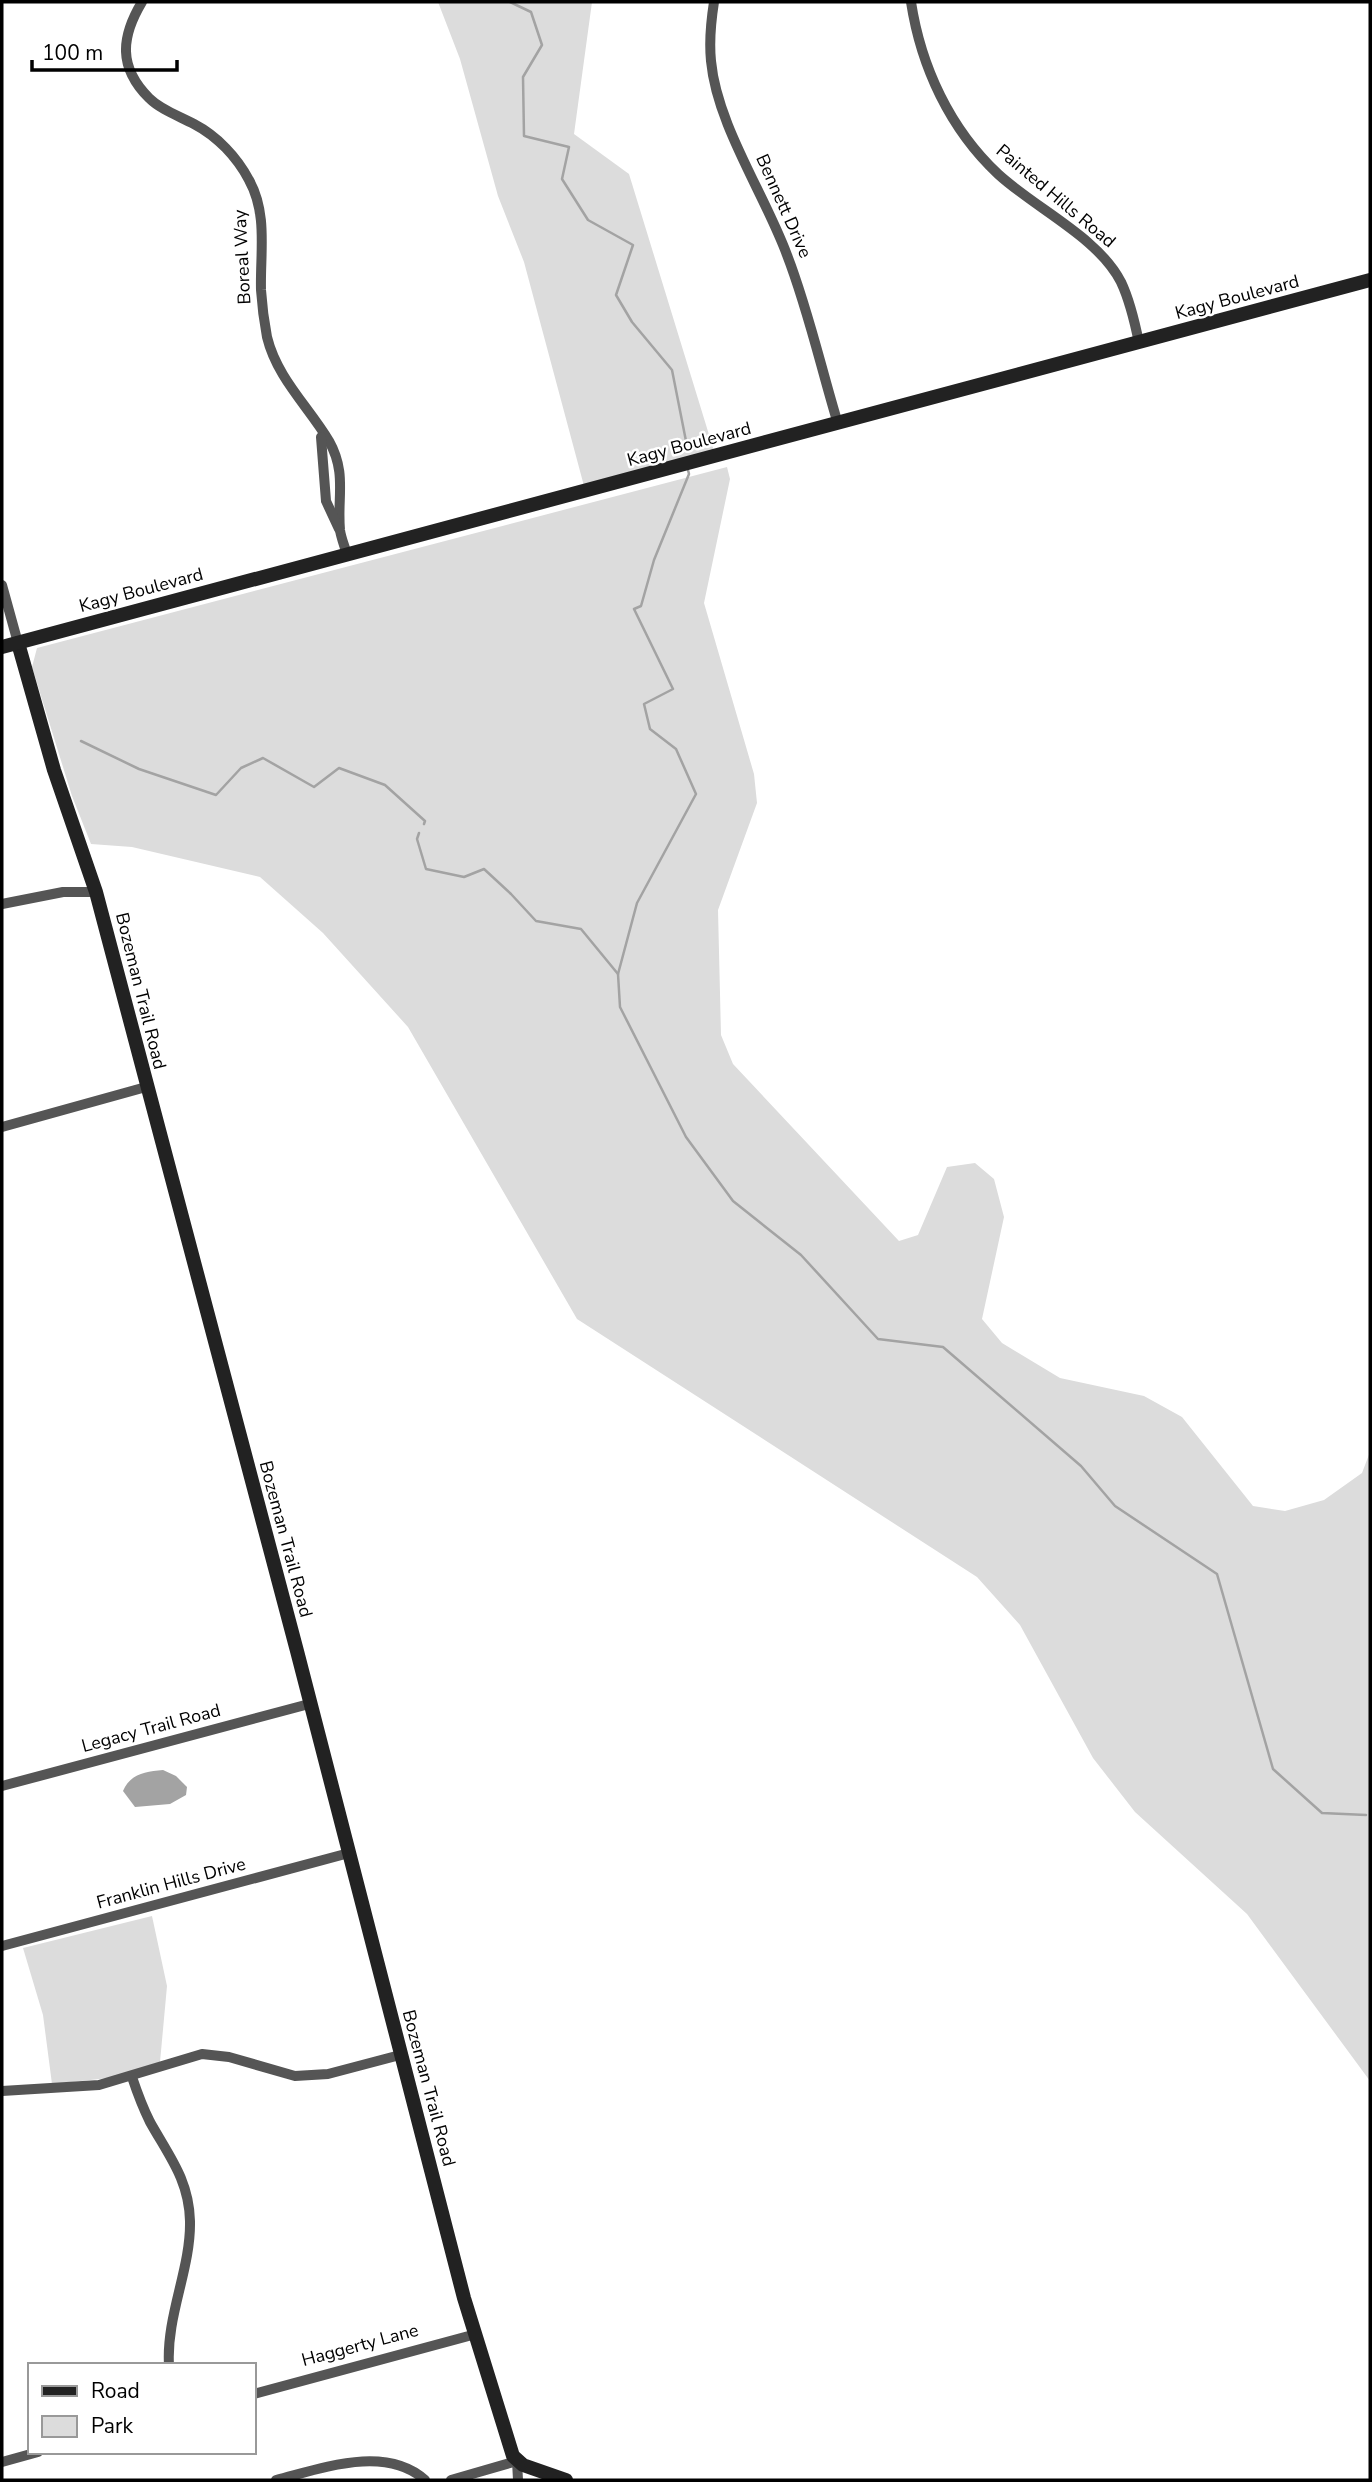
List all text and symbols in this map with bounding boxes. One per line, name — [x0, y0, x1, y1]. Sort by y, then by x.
scale bar — [32, 28, 177, 72]
text: 100 m — [42, 39, 103, 67]
street label: Painted Hills Road — [991, 139, 1121, 253]
street label: Bennett Drive — [750, 150, 818, 262]
street label: Boreal Way — [227, 208, 256, 305]
street label: Kagy Boulevard — [1172, 269, 1302, 325]
street label: Kagy Boulevard — [624, 416, 754, 472]
street label: Kagy Boulevard — [76, 562, 206, 618]
street label: Bozeman Trail Road — [110, 910, 172, 1072]
street label: Bozeman Trail Road — [254, 1458, 318, 1620]
street label: Legacy Trail Road — [79, 1698, 223, 1758]
street label: Franklin Hills Drive — [94, 1852, 248, 1914]
street label: Bozeman Trail Road — [397, 2007, 461, 2169]
street label: Haggerty Lane — [299, 2318, 421, 2372]
legend — [28, 2363, 256, 2454]
text: Road — [91, 2377, 140, 2405]
text: Park — [91, 2412, 133, 2440]

